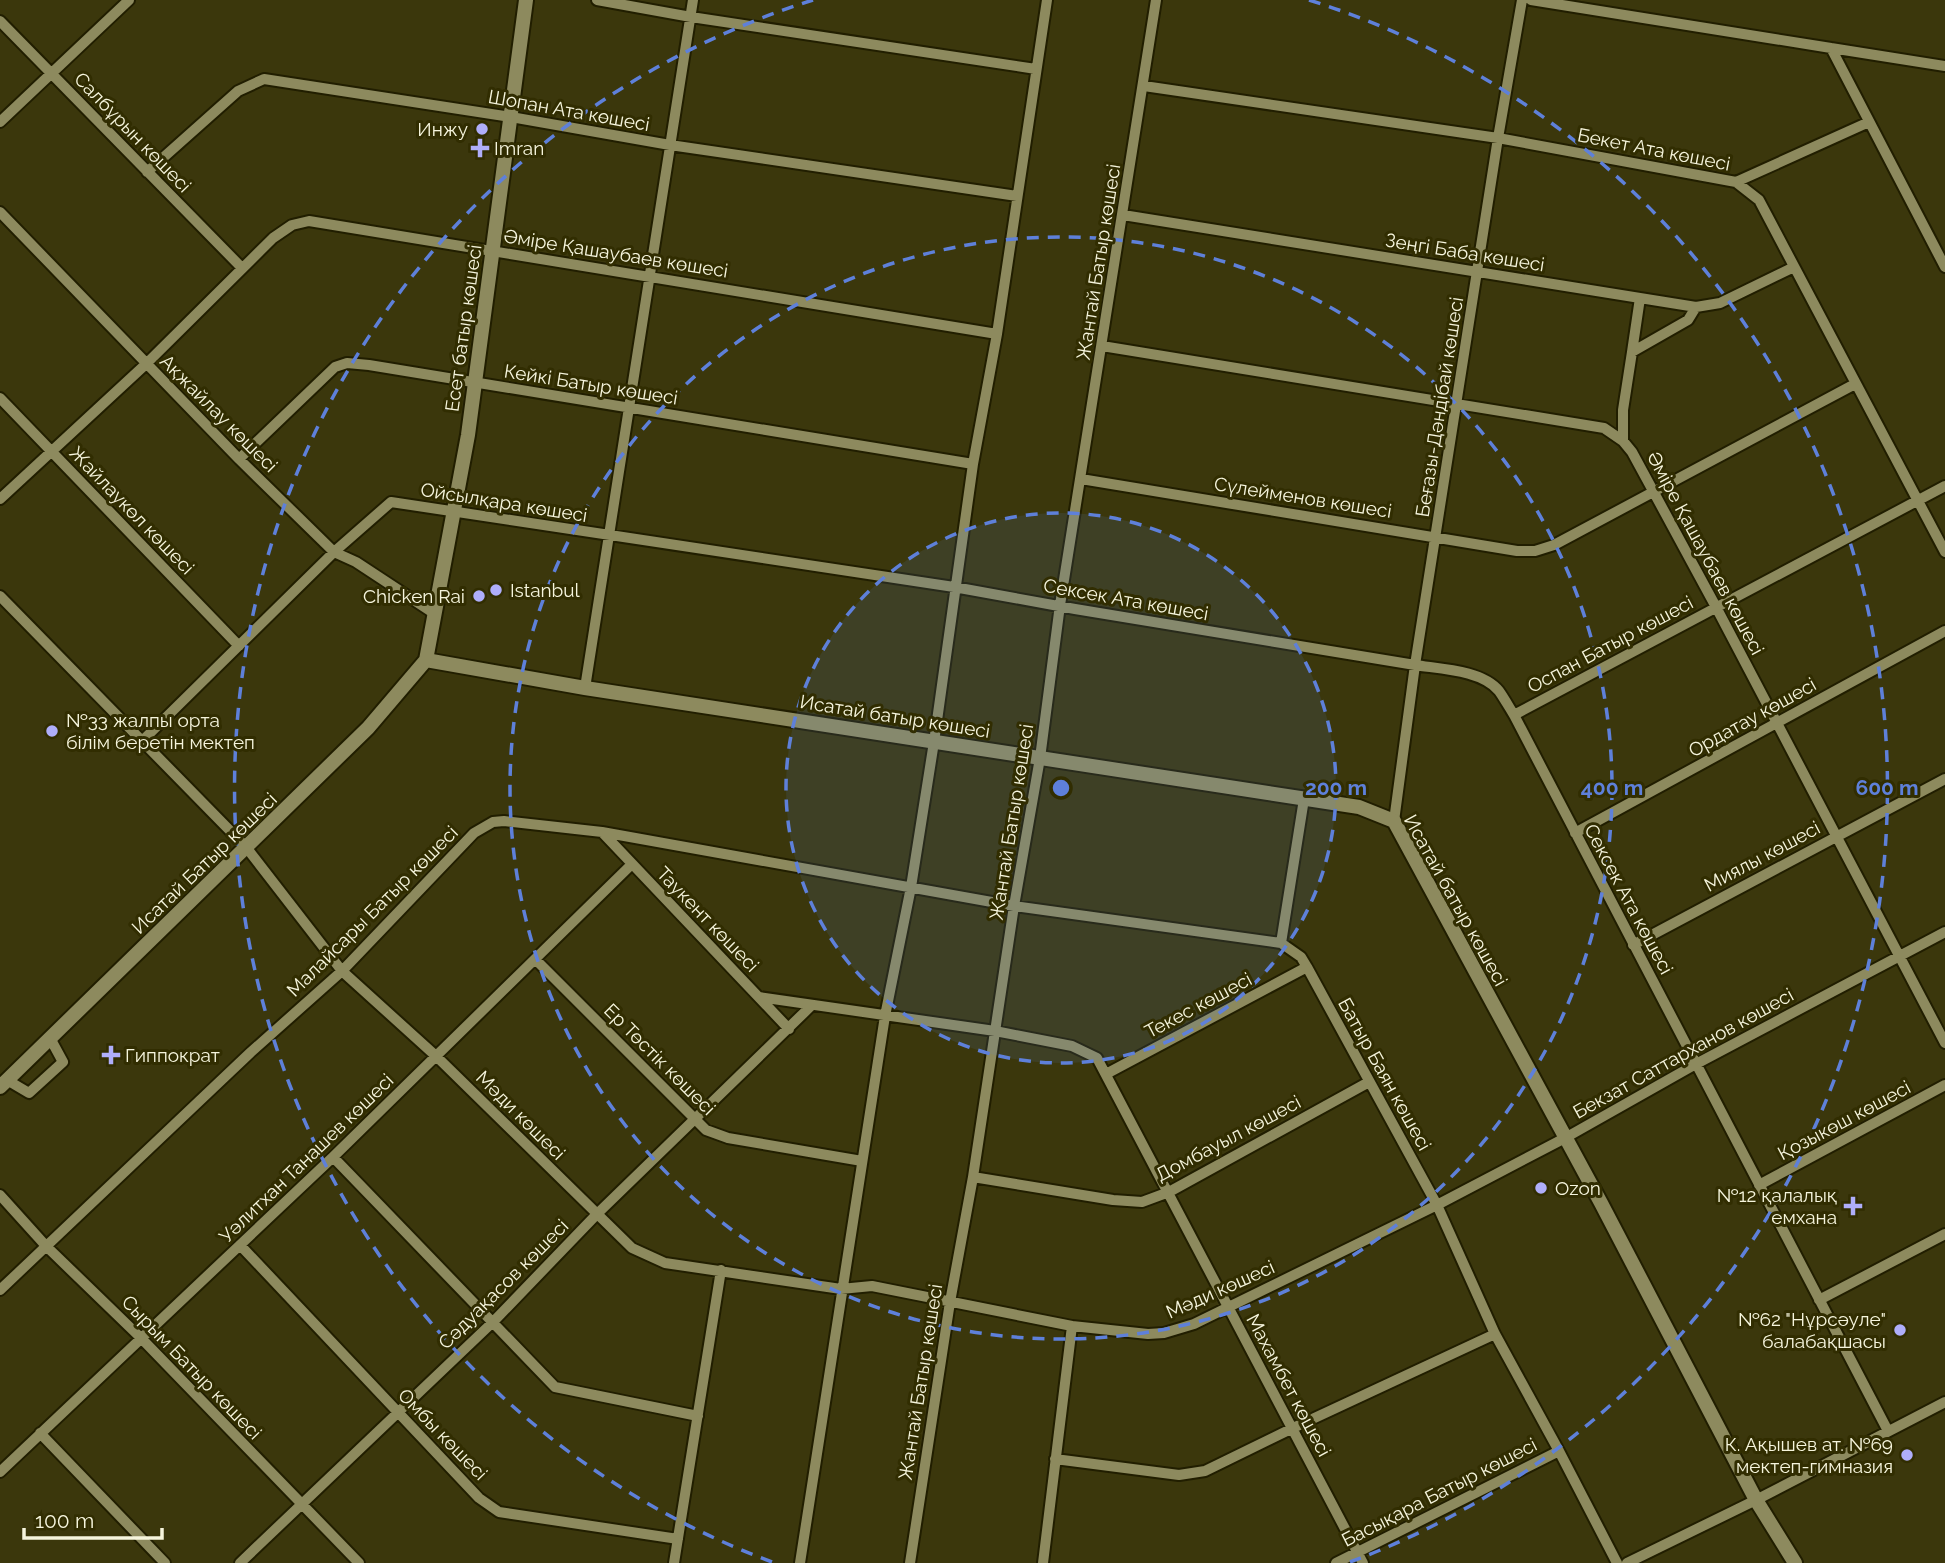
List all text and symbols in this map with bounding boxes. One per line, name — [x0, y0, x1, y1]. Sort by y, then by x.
street label: Салбұрын көшесі — [70, 68, 196, 196]
street label: Шопан Ата көшесі — [487, 85, 651, 135]
place label: Инжу — [417, 118, 468, 140]
marker: Инжу — [474, 121, 490, 137]
street label: Бекет Ата көшесі — [1576, 123, 1732, 175]
place label: Imran — [494, 137, 544, 159]
marker: Imran — [472, 140, 488, 156]
street label: Жантай Батыр көшесі — [1072, 162, 1124, 362]
street label: Әміре Қашаубаев көшесі — [502, 224, 730, 282]
street label: Зеңгі Баба көшесі — [1384, 229, 1546, 275]
street label: Есет батыр көшесі — [440, 243, 486, 413]
street label: Беғазы-Дәндібай көшесі — [1411, 295, 1467, 519]
street label: Ақжайлау көшесі — [156, 350, 282, 476]
street label: Кейкі Батыр көшесі — [503, 359, 679, 409]
street label: Жайлаукөл көшесі — [65, 441, 199, 579]
street label: Әміре Қашаубаев көшесі — [1643, 448, 1769, 658]
street label: Сүлейменов көшесі — [1213, 472, 1393, 522]
street label: Ойсылқара көшесі — [419, 478, 589, 526]
street label: Сексек Ата көшесі — [1042, 574, 1210, 624]
place label: Istanbul — [510, 579, 581, 601]
marker: Istanbul — [488, 582, 504, 598]
place label: Chicken Rai — [363, 585, 465, 607]
marker: Chicken Rai — [471, 588, 487, 604]
street label: Оспан Батыр көшесі — [1523, 591, 1697, 697]
street label: Ордатау көшесі — [1684, 673, 1820, 761]
street label: Исатай батыр көшесі — [798, 690, 992, 742]
place label: №33 жалпы орта білім беретін мектеп — [66, 709, 255, 753]
street label: Жантай Батыр көшесі — [985, 722, 1037, 922]
marker: №33 жалпы орта білім беретін мектеп — [44, 723, 60, 739]
text: 200 m — [1305, 775, 1367, 800]
text: 400 m — [1581, 775, 1643, 800]
text: 600 m — [1855, 775, 1919, 800]
centre of rings — [1049, 776, 1073, 800]
street label: Исатай Батыр көшесі — [127, 788, 281, 938]
street label: Исатай батыр көшесі — [1400, 811, 1512, 989]
street label: Миялы көшесі — [1700, 816, 1824, 896]
street label: Сексек Ата көшесі — [1580, 820, 1678, 978]
street label: Малайсары Батыр көшесі — [282, 821, 462, 1001]
street label: Таукент көшесі — [652, 862, 764, 976]
street label: Текес көшесі — [1141, 968, 1255, 1042]
street label: Бекзат Саттарханов көшесі — [1569, 983, 1797, 1123]
street label: Батыр Баян көшесі — [1334, 994, 1436, 1154]
street label: Ер Төстік көшесі — [600, 999, 720, 1119]
place label: Гиппократ — [125, 1044, 220, 1066]
marker: Гиппократ — [103, 1047, 119, 1063]
street label: Мәди көшесі — [472, 1066, 570, 1164]
street label: Уәлитхан Танашев көшесі — [214, 1069, 398, 1247]
street label: Қозыкөш көшесі — [1774, 1076, 1914, 1164]
street label: Домбауыл көшесі — [1152, 1091, 1304, 1185]
place label: Ozon — [1555, 1177, 1601, 1199]
marker: Ozon — [1533, 1180, 1549, 1196]
place label: №12 қалалық емхана — [1717, 1184, 1837, 1228]
marker: №12 қалалық емхана — [1843, 1196, 1863, 1216]
street label: Сәдуақасов көшесі — [434, 1215, 572, 1353]
street label: Мәди көшесі — [1162, 1255, 1278, 1323]
street label: Жантай Батыр көшесі — [894, 1282, 946, 1482]
street label: Сырым Батыр көшесі — [118, 1291, 266, 1443]
place label: №62 "Нұрсәуле" балабақшасы — [1738, 1308, 1886, 1352]
street label: Махамбет көшесі — [1242, 1310, 1336, 1460]
marker: №62 "Нұрсәуле" балабақшасы — [1892, 1322, 1908, 1338]
street label: Омбы көшесі — [394, 1384, 492, 1484]
street label: Басықара Батыр көшесі — [1338, 1433, 1540, 1551]
place label: К. Ақышев ат. №69 мектеп-гимназия — [1725, 1433, 1893, 1477]
marker: К. Ақышев ат. №69 мектеп-гимназия — [1899, 1447, 1915, 1463]
scale bar — [24, 1496, 163, 1540]
text: 100 m — [35, 1508, 94, 1533]

